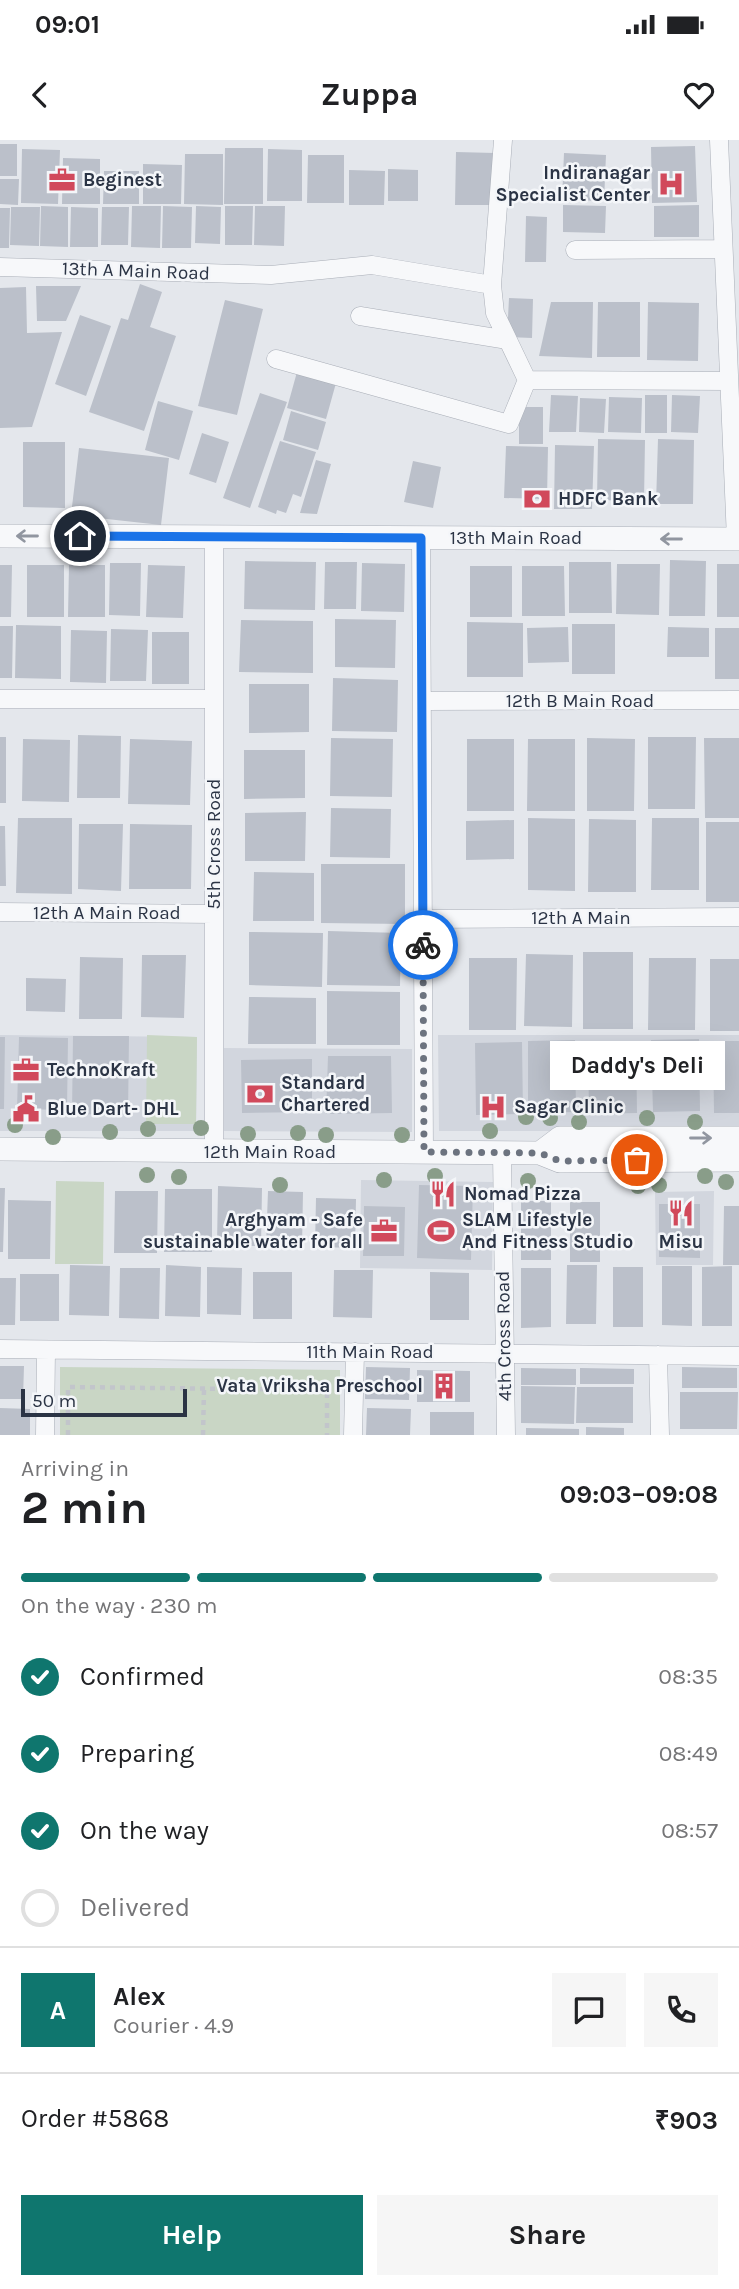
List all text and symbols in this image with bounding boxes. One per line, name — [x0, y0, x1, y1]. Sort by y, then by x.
text: 09:01 — [35, 9, 100, 40]
icon: back — [21, 76, 59, 114]
text: Zuppa — [321, 76, 418, 113]
icon: heart — [680, 76, 718, 114]
place label: Indiranagar Specialist Center — [496, 162, 651, 206]
office icon: Beginest — [47, 165, 77, 195]
place label: Beginest — [83, 169, 162, 191]
hospital icon: Indiranagar Specialist Center — [656, 169, 686, 199]
street label: 13th A Main Road — [62, 257, 210, 285]
bank icon: HDFC Bank — [522, 484, 552, 514]
place label: HDFC Bank — [558, 488, 658, 510]
pin — [50, 506, 110, 566]
icon: home — [61, 517, 99, 555]
street label: 13th Main Road — [450, 527, 582, 549]
one-way arrow — [16, 529, 39, 543]
one-way arrow — [660, 532, 683, 546]
street label: 12th B Main Road — [506, 690, 654, 712]
street label: 5th Cross Road — [203, 779, 225, 909]
street label: 12th A Main Road — [33, 902, 181, 924]
street label: 12th A Main — [531, 907, 631, 929]
courier — [388, 910, 458, 980]
icon: bike — [404, 926, 442, 964]
callout: Daddy's Deli — [550, 1041, 724, 1090]
text: Daddy's Deli — [571, 1052, 704, 1079]
office icon: TechnoKraft — [11, 1055, 41, 1085]
place label: TechnoKraft — [47, 1059, 156, 1081]
place label: Standard Chartered — [281, 1072, 370, 1116]
bank icon: Standard Chartered — [245, 1079, 275, 1109]
hospital icon: Sagar Clinic — [478, 1092, 508, 1122]
public building icon: Blue Dart- DHL — [11, 1094, 41, 1124]
place label: Sagar Clinic — [514, 1096, 624, 1118]
place label: Blue Dart- DHL — [47, 1098, 179, 1120]
pin — [607, 1130, 667, 1190]
one-way arrow — [689, 1131, 712, 1145]
street label: 12th Main Road — [204, 1141, 336, 1163]
icon: bag — [618, 1141, 656, 1179]
restaurant icon: Nomad Pizza — [428, 1179, 458, 1209]
place label: Nomad Pizza — [464, 1183, 581, 1205]
restaurant icon: Misu — [666, 1198, 696, 1228]
place label: Arghyam - Safe sustainable water for all — [143, 1209, 363, 1253]
place label: SLAM Lifestyle And Fitness Studio — [462, 1209, 633, 1253]
office icon: Arghyam - Safe sustainable water for all — [369, 1216, 399, 1246]
sports icon: SLAM Lifestyle And Fitness Studio — [426, 1216, 456, 1246]
place label: Misu — [659, 1231, 703, 1253]
street label: 4th Cross Road — [492, 1270, 516, 1402]
street label: 11th Main Road — [306, 1341, 434, 1363]
building icon: Vata Vriksha Preschool — [429, 1371, 459, 1401]
place label: Vata Vriksha Preschool — [216, 1375, 423, 1397]
scale bar — [21, 1386, 187, 1418]
text: 50 m — [32, 1390, 76, 1412]
text: Arriving in — [21, 1455, 129, 1482]
text: 09:03–09:08 — [560, 1479, 718, 1510]
text: 2 min — [21, 1481, 148, 1535]
text: On the way · 230 m — [21, 1592, 218, 1619]
icon: check — [21, 1658, 59, 1696]
text: Confirmed — [80, 1661, 205, 1692]
text: 08:35 — [658, 1663, 718, 1690]
icon: check — [21, 1735, 59, 1773]
text: Preparing — [80, 1738, 194, 1769]
text: 08:49 — [659, 1740, 718, 1767]
icon: check — [21, 1812, 59, 1850]
text: On the way — [80, 1815, 209, 1846]
text: 08:57 — [661, 1817, 718, 1844]
text: Delivered — [80, 1892, 190, 1923]
button: chat — [552, 1973, 626, 2047]
button: phone — [644, 1973, 718, 2047]
text: Alex — [113, 1981, 165, 2012]
text: A — [50, 1995, 66, 2026]
text: Courier · 4.9 — [113, 2012, 234, 2039]
text: Order #5868 — [21, 2103, 169, 2134]
text: ₹903 — [655, 2105, 718, 2136]
button: Help — [21, 2195, 363, 2275]
button: Share — [377, 2195, 718, 2275]

